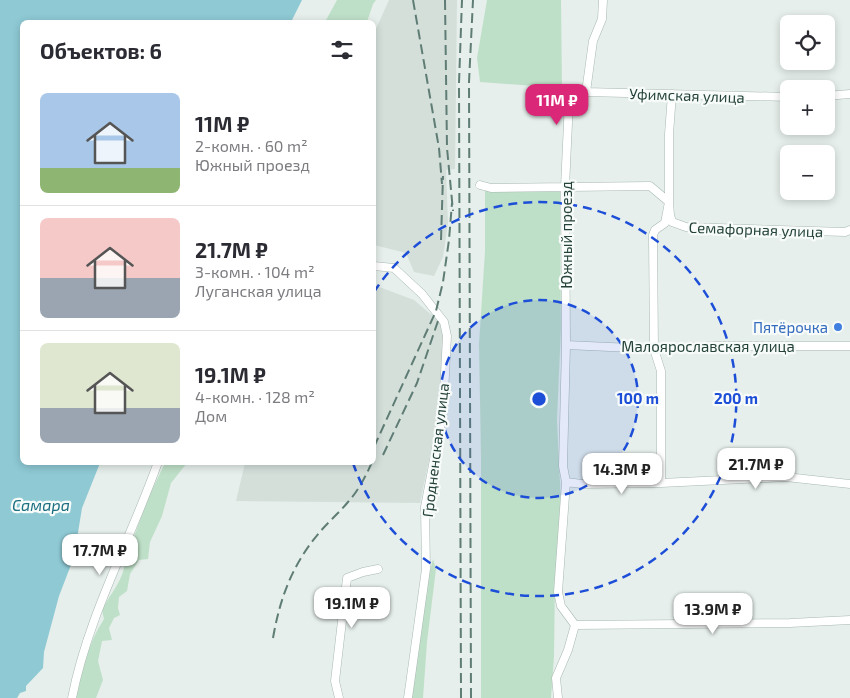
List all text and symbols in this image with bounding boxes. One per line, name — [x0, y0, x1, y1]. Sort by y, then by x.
map controls — [780, 15, 835, 200]
button: locate — [780, 15, 835, 70]
icon: filters — [328, 36, 356, 64]
text: Объектов: 6 — [40, 38, 162, 63]
button: + — [780, 80, 835, 135]
pin: 11M ₽ — [522, 84, 592, 126]
street label: Уфимская улица — [629, 84, 745, 107]
text: 11M ₽ — [536, 90, 578, 109]
text: 11M ₽ — [195, 111, 249, 136]
icon: home — [80, 113, 140, 173]
text: 2-комн. · 60 m² — [195, 136, 308, 155]
button: − — [780, 145, 835, 200]
text: Южный проезд — [195, 155, 310, 174]
street label: Южный проезд — [557, 181, 575, 289]
street label: Семафорная улица — [688, 218, 824, 241]
text: 21.7M ₽ — [195, 237, 268, 262]
icon: home — [80, 238, 140, 298]
text: 3-комн. · 104 m² — [195, 262, 315, 281]
text: Луганская улица — [195, 281, 322, 300]
place label: Пятёрочка — [753, 318, 828, 336]
marker: Пятёрочка — [832, 321, 844, 333]
street label: Малоярославская улица — [621, 337, 795, 356]
text: 19.1M ₽ — [195, 362, 266, 387]
icon: home — [80, 363, 140, 423]
street label: Гродненская улица — [418, 382, 453, 518]
text: 4-комн. · 128 m² — [195, 387, 315, 406]
text: 100 m — [617, 389, 659, 407]
text: 200 m — [714, 389, 758, 407]
centre of rings — [530, 390, 548, 408]
text: Дом — [195, 406, 227, 425]
pin: 21.7M ₽ — [710, 448, 802, 490]
pin: 14.3M ₽ — [576, 452, 668, 495]
text: 21.7M ₽ — [728, 454, 784, 473]
text: 14.3M ₽ — [593, 459, 651, 478]
water label: Самара — [12, 495, 70, 514]
pin: 17.7M ₽ — [54, 534, 146, 576]
text: 17.7M ₽ — [73, 540, 127, 559]
pin: 19.1M ₽ — [306, 586, 398, 629]
pin: 13.9M ₽ — [667, 592, 759, 635]
text: 19.1M ₽ — [325, 593, 379, 612]
text: 13.9M ₽ — [685, 599, 741, 618]

